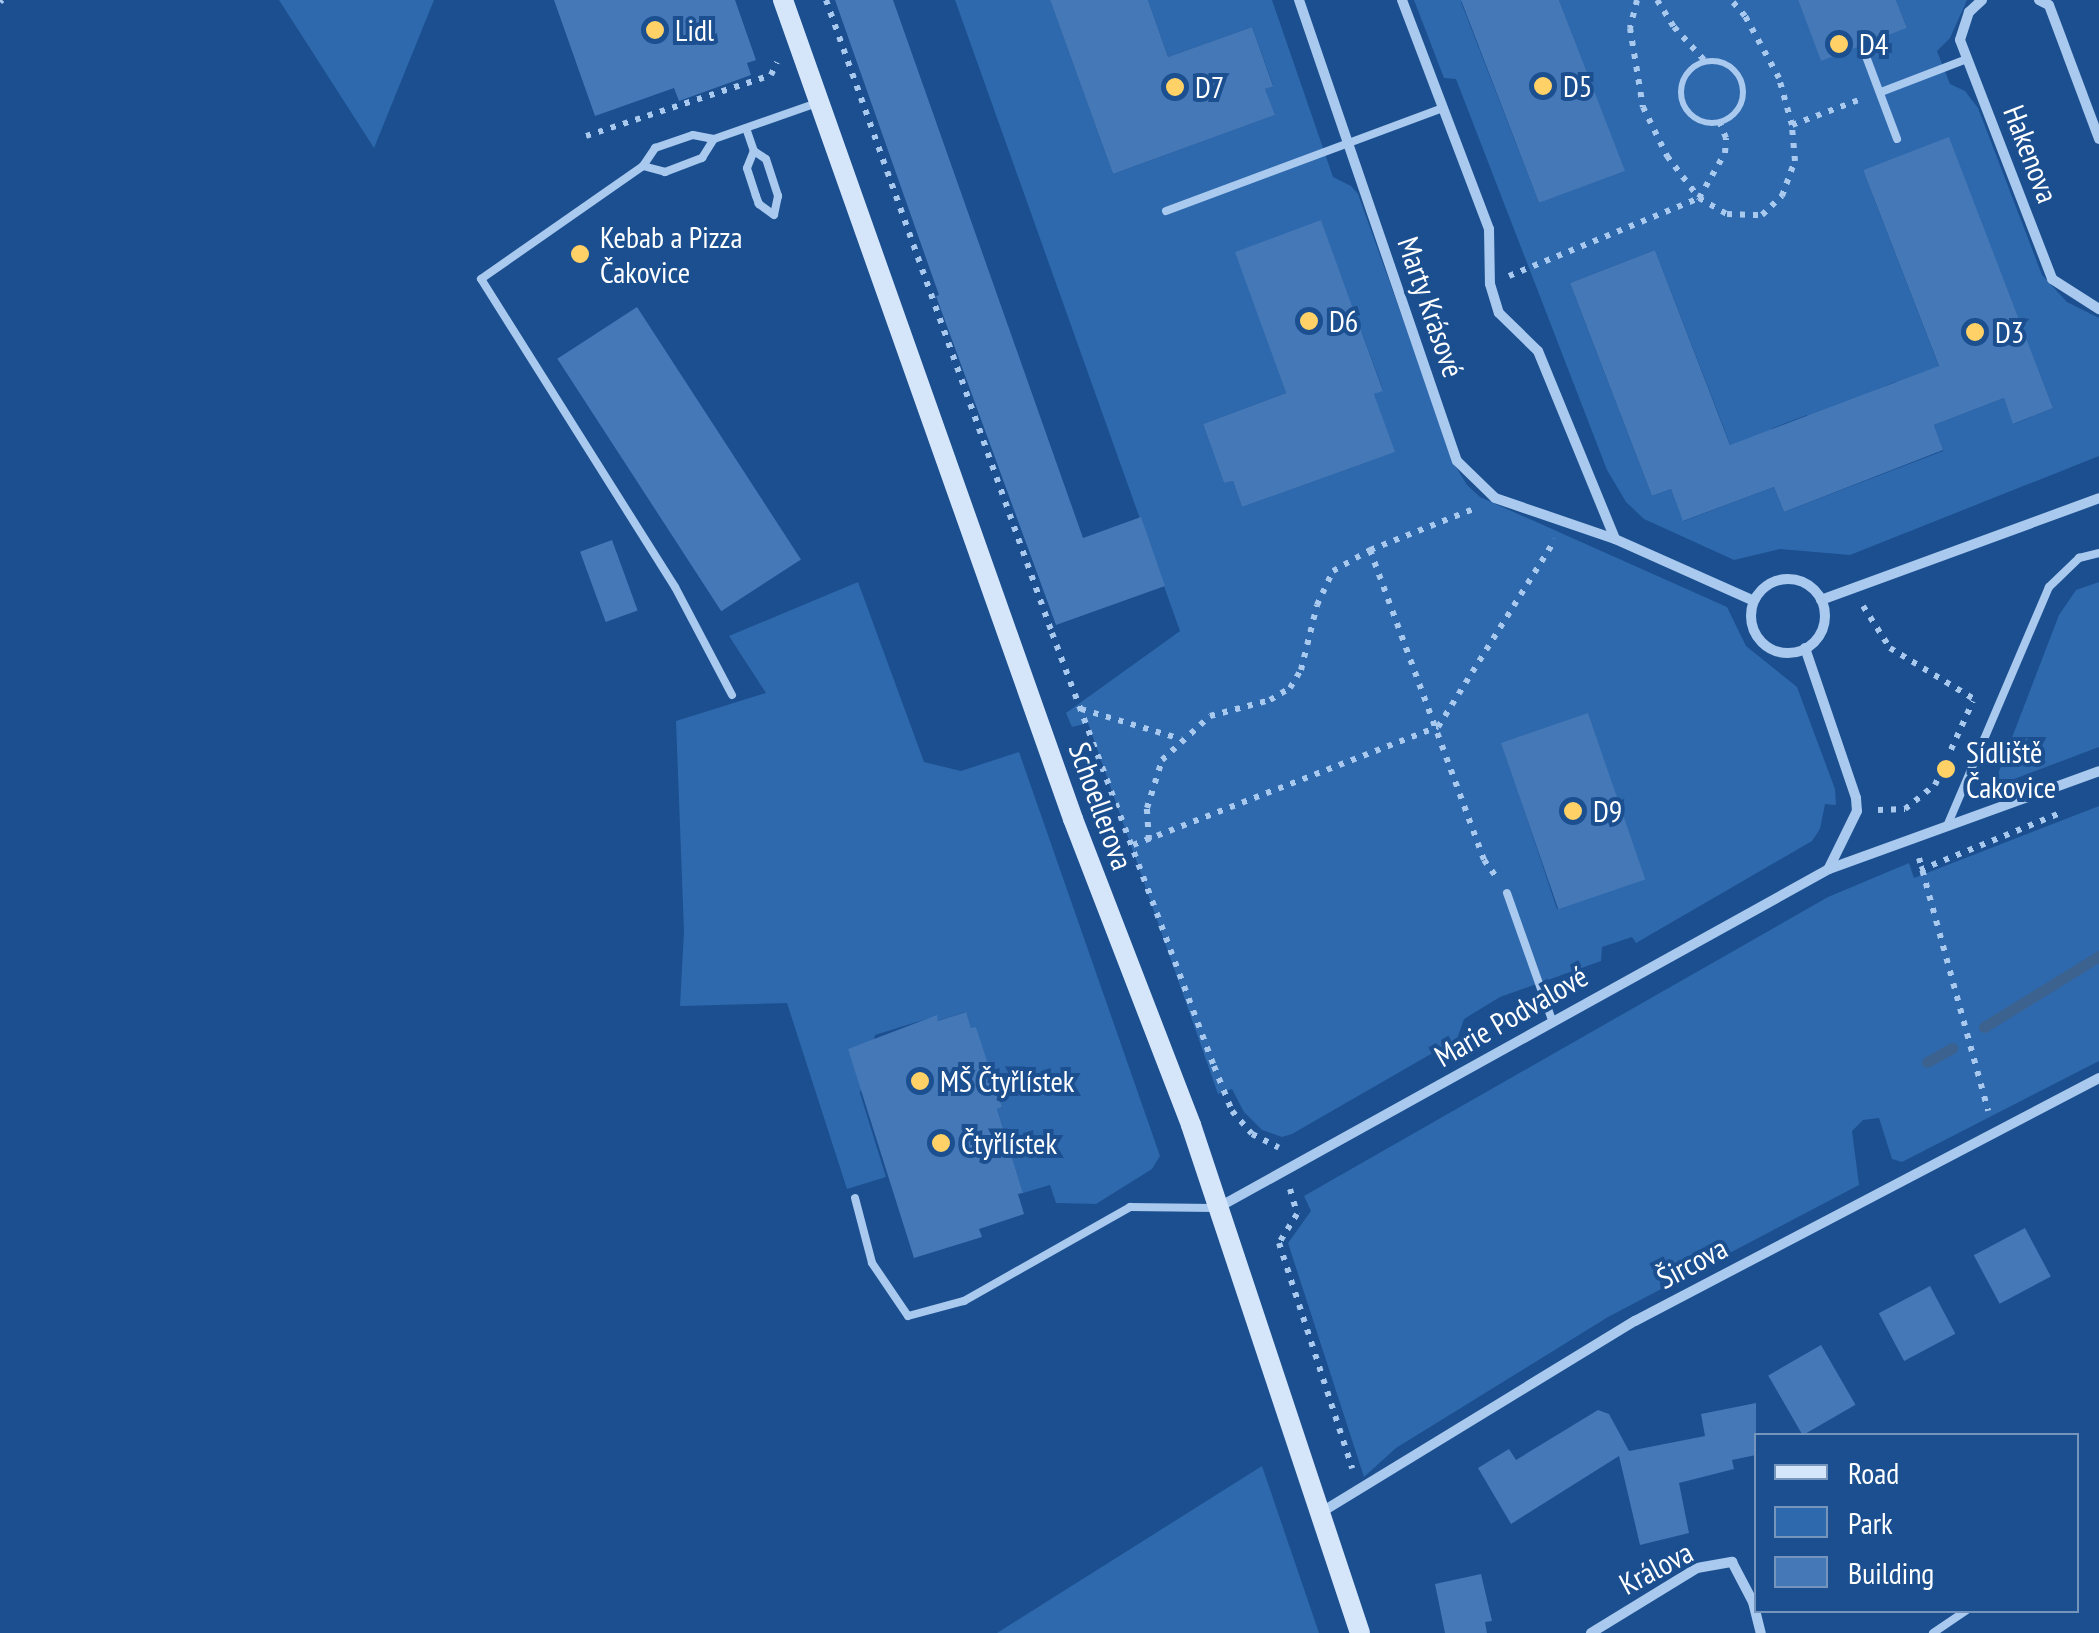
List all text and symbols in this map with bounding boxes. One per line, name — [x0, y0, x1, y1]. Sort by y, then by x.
place label: Lidl — [675, 12, 714, 48]
marker: Lidl — [644, 19, 666, 41]
place label: D4 — [1859, 26, 1888, 62]
marker: D4 — [1828, 33, 1850, 55]
place label: D5 — [1563, 68, 1592, 104]
place label: D7 — [1195, 69, 1224, 105]
marker: D5 — [1532, 75, 1554, 97]
marker: D7 — [1164, 76, 1186, 98]
street label: Hakenova — [1996, 100, 2066, 208]
place label: Kebab a Pizza Čakovice — [600, 219, 742, 290]
street label: Marty Krásové — [1390, 232, 1472, 382]
marker: Kebab a Pizza Čakovice — [569, 243, 591, 265]
place label: D6 — [1329, 303, 1358, 339]
marker: D6 — [1298, 310, 1320, 332]
place label: D3 — [1995, 314, 2024, 350]
marker: D3 — [1964, 321, 1986, 343]
place label: Sídliště Čakovice — [1966, 734, 2056, 804]
street label: Schoellerova — [1061, 737, 1141, 875]
marker: Sídliště Čakovice — [1935, 758, 1957, 780]
place label: D9 — [1593, 793, 1622, 829]
marker: D9 — [1562, 800, 1584, 822]
street label: Marie Podvalové — [1428, 958, 1594, 1074]
place label: MŠ Čtyřlístek — [940, 1063, 1074, 1099]
marker: MŠ Čtyřlístek — [909, 1070, 931, 1092]
place label: Čtyřlístek — [961, 1125, 1057, 1161]
marker: Čtyřlístek — [930, 1132, 952, 1154]
street label: Šircova — [1651, 1230, 1733, 1296]
legend — [1754, 1433, 2079, 1613]
text: Road — [1848, 1453, 1899, 1492]
text: Park — [1848, 1503, 1893, 1542]
street label: Králova — [1613, 1534, 1699, 1602]
text: Building — [1848, 1553, 1934, 1592]

